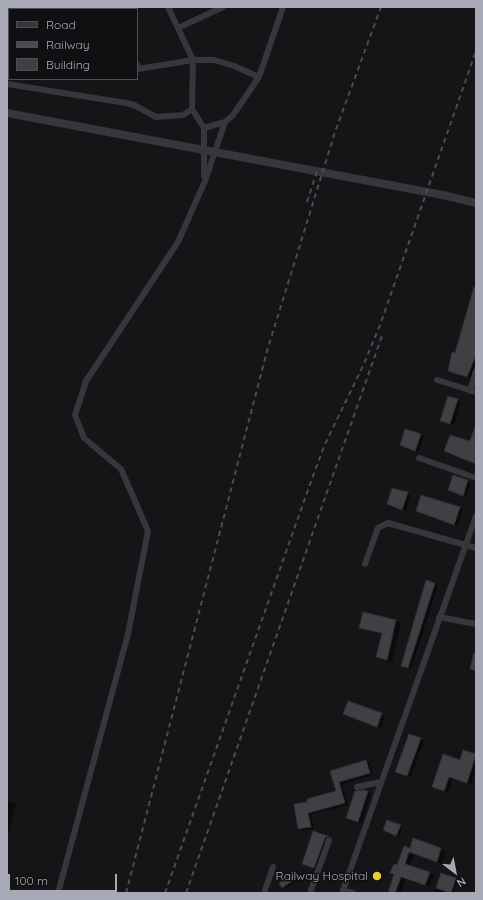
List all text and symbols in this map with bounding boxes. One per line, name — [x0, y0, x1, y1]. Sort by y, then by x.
legend — [8, 8, 138, 80]
text: Road — [46, 17, 76, 32]
text: Railway — [46, 37, 90, 52]
text: Building — [46, 57, 90, 72]
north arrow — [435, 852, 475, 892]
scale bar — [10, 866, 119, 892]
place label: Railway Hospital — [276, 869, 368, 883]
marker: Railway Hospital — [371, 870, 383, 882]
text: 100 m — [15, 873, 48, 888]
text: N — [454, 874, 469, 890]

